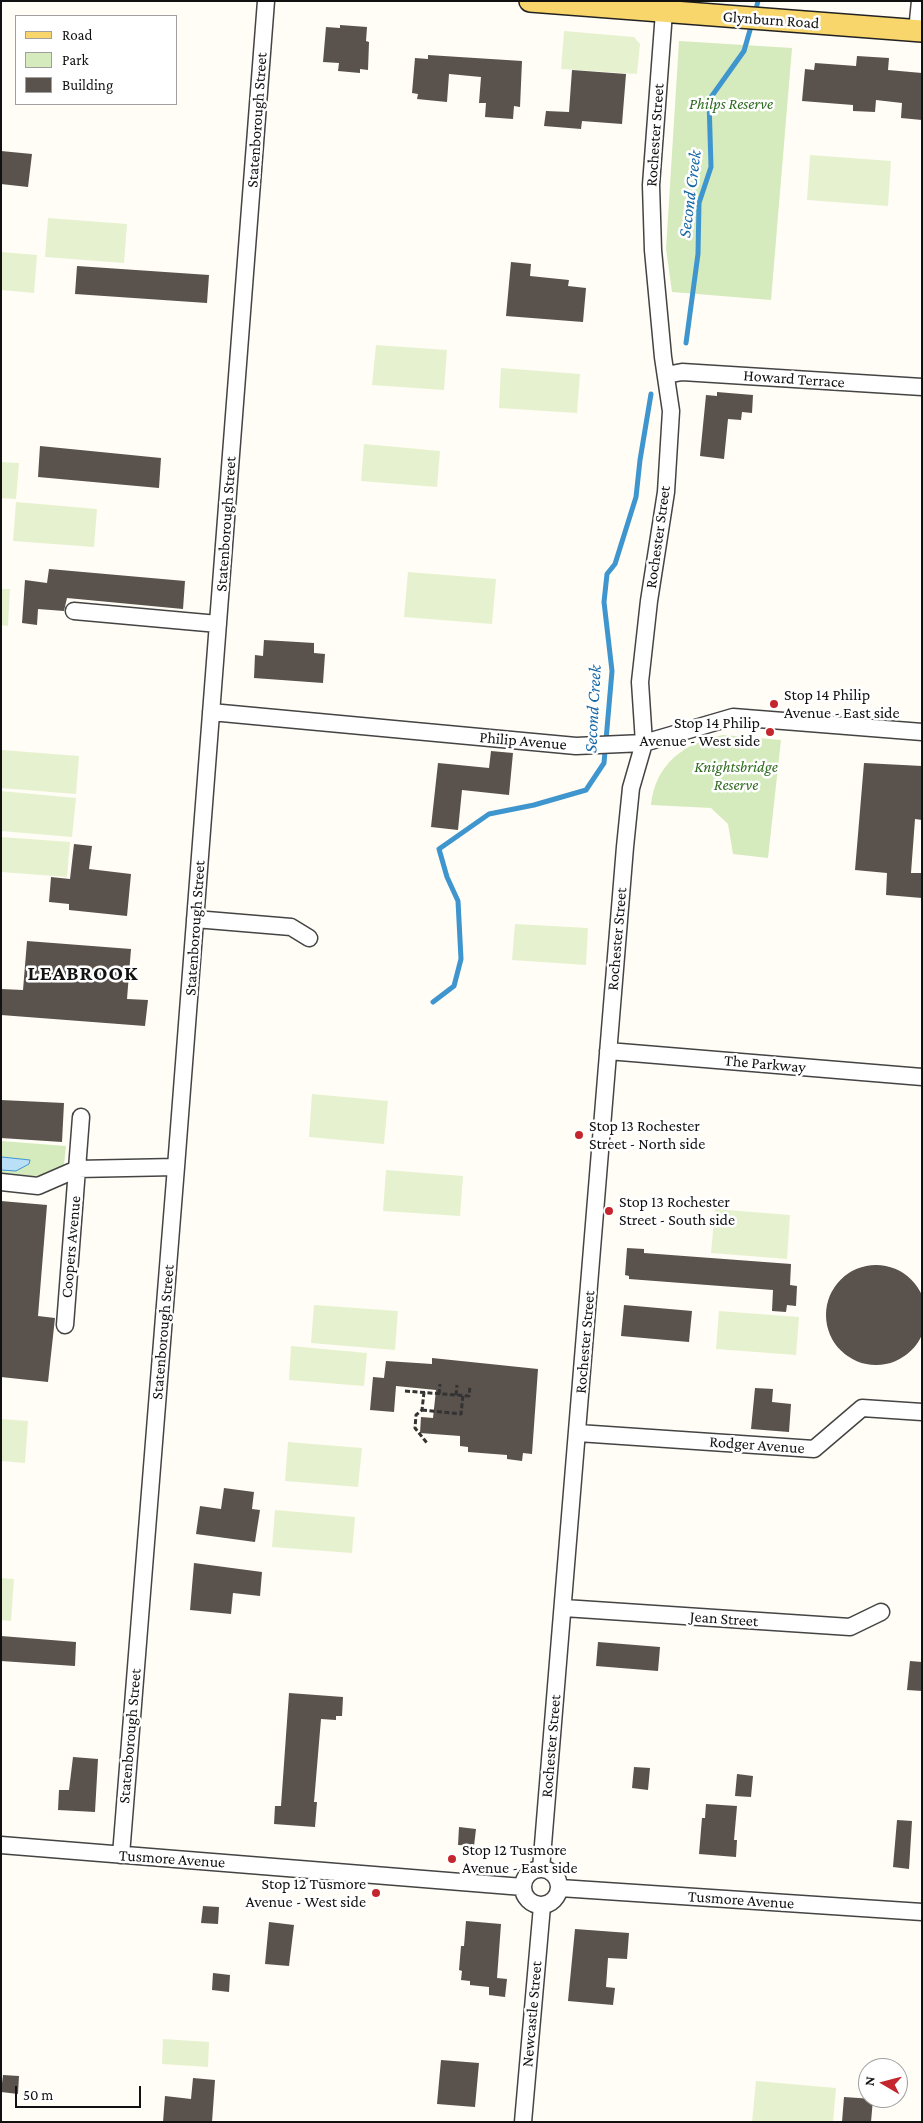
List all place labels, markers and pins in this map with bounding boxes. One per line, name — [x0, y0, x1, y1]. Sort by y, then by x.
place label: Stop 14 Philip Avenue - East side — [784, 685, 900, 723]
marker: Stop 14 Philip Avenue - East side — [768, 698, 780, 710]
place label: Stop 14 Philip Avenue - West side — [640, 713, 760, 751]
marker: Stop 14 Philip Avenue - West side — [764, 726, 776, 738]
place label: Stop 13 Rochester Street - North side — [589, 1116, 705, 1154]
marker: Stop 13 Rochester Street - North side — [573, 1129, 585, 1141]
place label: Stop 13 Rochester Street - South side — [619, 1192, 735, 1230]
marker: Stop 13 Rochester Street - South side — [603, 1205, 615, 1217]
place label: Stop 12 Tusmore Avenue - East side — [462, 1840, 578, 1878]
marker: Stop 12 Tusmore Avenue - East side — [446, 1853, 458, 1865]
place label: Stop 12 Tusmore Avenue - West side — [246, 1874, 366, 1912]
marker: Stop 12 Tusmore Avenue - West side — [370, 1887, 382, 1899]

